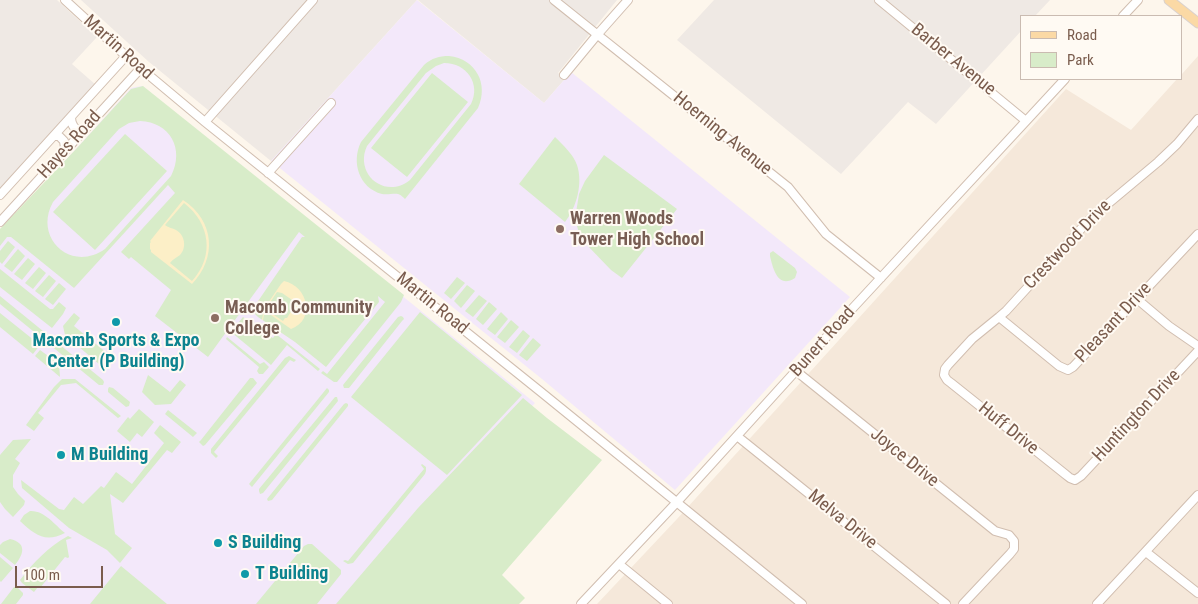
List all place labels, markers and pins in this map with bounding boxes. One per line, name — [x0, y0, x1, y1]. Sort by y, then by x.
place label: Warren Woods Tower High School — [570, 208, 704, 250]
marker: Warren Woods Tower High School — [554, 223, 566, 235]
place label: Macomb Community College — [225, 297, 372, 340]
marker: Macomb Community College — [209, 312, 221, 324]
marker: Macomb Sports & Expo Center (P Building) — [110, 316, 122, 328]
place label: Macomb Sports & Expo Center (P Building) — [32, 330, 200, 372]
place label: M Building — [71, 444, 148, 466]
marker: M Building — [55, 449, 67, 461]
place label: S Building — [228, 532, 301, 554]
marker: S Building — [212, 537, 224, 549]
place label: T Building — [255, 563, 328, 585]
marker: T Building — [239, 568, 251, 580]

